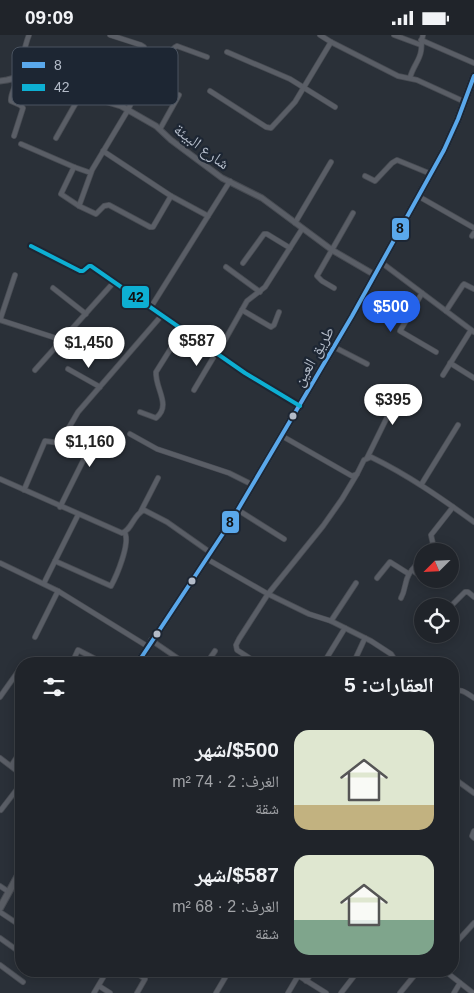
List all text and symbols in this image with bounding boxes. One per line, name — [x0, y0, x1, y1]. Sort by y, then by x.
text: 09:09 — [25, 7, 74, 28]
legend — [12, 47, 178, 105]
text: 8 — [54, 57, 62, 73]
text: 42 — [54, 79, 70, 95]
street label: شارع البيئة — [170, 120, 233, 174]
line badge: 8 — [391, 217, 410, 241]
text: 8 — [396, 220, 404, 236]
line badge: 42 — [121, 285, 150, 309]
text: 42 — [128, 289, 144, 305]
pin: $500 — [361, 291, 421, 333]
text: $500 — [373, 298, 409, 315]
street label: طريق العين — [290, 323, 339, 390]
pin: $587 — [167, 325, 227, 367]
pin: $1,450 — [48, 327, 130, 369]
text: $587 — [179, 332, 215, 349]
text: $1,450 — [65, 334, 113, 351]
pin: $395 — [363, 383, 423, 426]
text: $395 — [375, 391, 411, 408]
unlabelled marker — [288, 411, 298, 421]
pin: $1,160 — [49, 425, 131, 468]
text: $1,160 — [66, 433, 114, 450]
line badge: 8 — [221, 510, 240, 534]
text: 8 — [226, 514, 234, 530]
north arrow — [414, 543, 459, 587]
map controls — [414, 543, 459, 643]
unlabelled marker — [187, 576, 197, 586]
button: locate — [414, 598, 459, 643]
unlabelled marker — [152, 629, 162, 639]
icon: filters — [40, 673, 68, 701]
text: العقارات: 5 — [344, 673, 434, 696]
text: $500/شهر — [195, 738, 279, 761]
icon: home — [334, 750, 394, 810]
text: الغرف: 2 · 74 m² — [172, 773, 279, 790]
text: شقة — [255, 800, 279, 817]
text: $587/شهر — [195, 863, 279, 886]
icon: home — [334, 875, 394, 935]
text: الغرف: 2 · 68 m² — [172, 898, 279, 915]
text: شقة — [255, 925, 279, 942]

